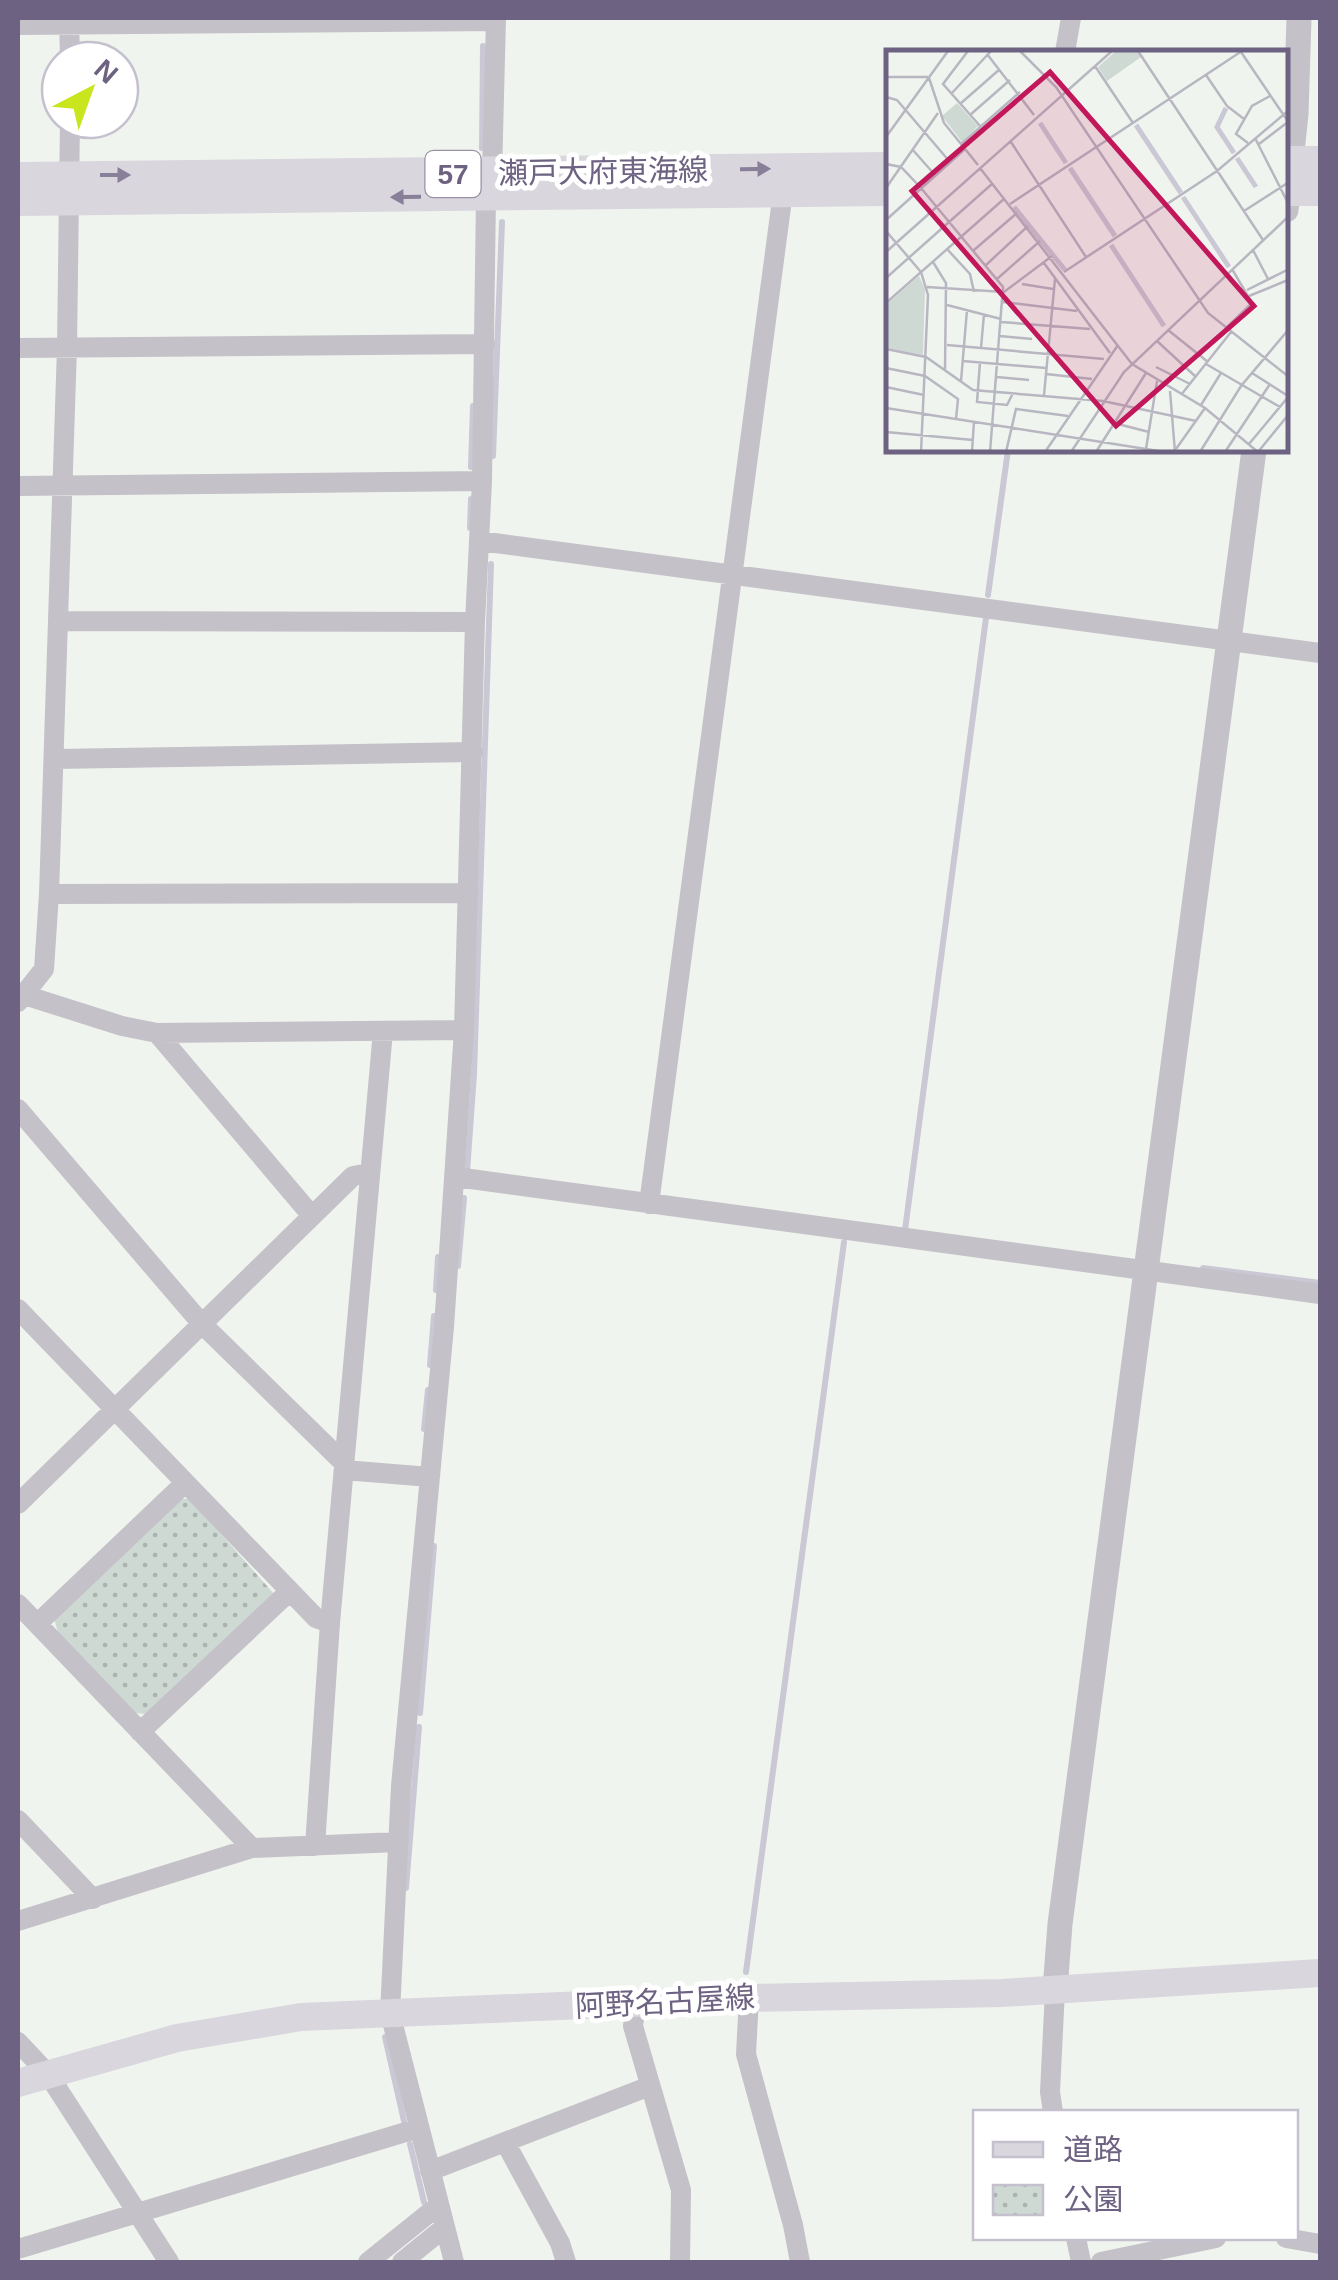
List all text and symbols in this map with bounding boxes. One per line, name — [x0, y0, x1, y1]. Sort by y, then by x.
north arrow — [40, 40, 140, 140]
inset map — [886, 50, 1288, 452]
text: N — [88, 53, 124, 90]
road number: 57 — [426, 151, 480, 197]
street label: 瀬戸大府東海線 — [498, 153, 708, 190]
one-way arrow — [739, 161, 771, 177]
one-way arrow — [99, 167, 131, 183]
one-way arrow — [389, 190, 421, 206]
street label: 阿野名古屋線 — [574, 1980, 756, 2023]
legend — [973, 2110, 1298, 2240]
text: 道路 — [1063, 2133, 1123, 2166]
text: 公園 — [1063, 2183, 1123, 2216]

